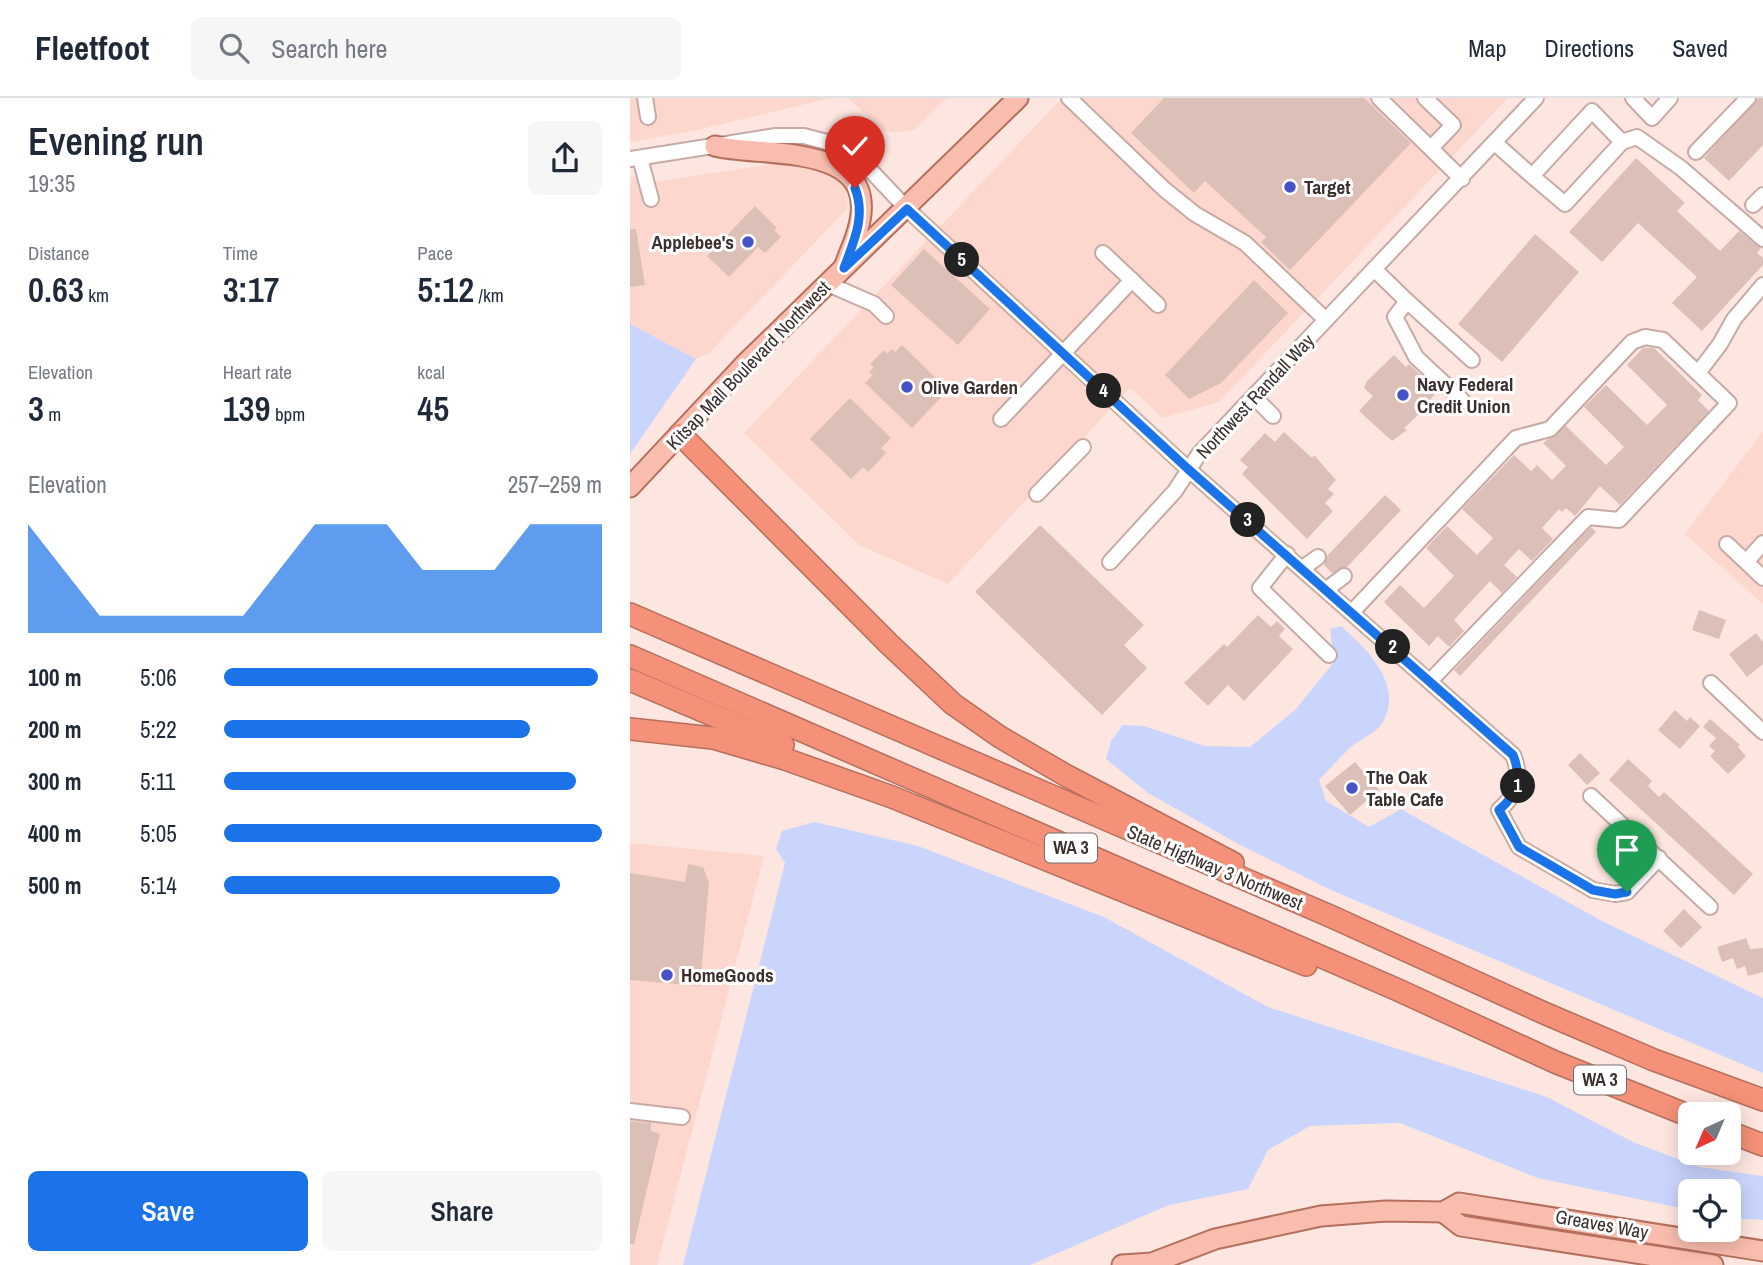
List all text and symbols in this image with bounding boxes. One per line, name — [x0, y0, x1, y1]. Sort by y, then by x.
search box — [191, 17, 681, 80]
text: Fleetfoot — [35, 26, 149, 70]
icon: search — [215, 29, 253, 67]
text: Search here — [271, 31, 387, 66]
text: Map — [1468, 32, 1506, 64]
text: Directions — [1544, 32, 1634, 64]
text: Saved — [1672, 32, 1728, 64]
text: Evening run — [28, 116, 204, 167]
pin — [825, 116, 885, 188]
button: share — [528, 121, 602, 195]
icon: check — [836, 127, 874, 165]
text: 19:35 — [28, 168, 75, 199]
place label: Target — [1304, 174, 1350, 200]
marker: Target — [1282, 179, 1298, 195]
place label: Applebee's — [652, 229, 734, 255]
marker: Applebee's — [740, 234, 756, 250]
text: Distance — [28, 240, 89, 266]
text: Time — [223, 240, 258, 266]
text: Pace — [417, 240, 453, 266]
pin: 5 — [944, 242, 980, 278]
text: 5 — [957, 246, 966, 272]
text: 0.63 — [28, 266, 84, 313]
text: 3:17 — [223, 266, 280, 313]
text: 5:12 — [417, 266, 474, 313]
street label: Kitsap Mall Boulevard Northwest — [660, 274, 836, 455]
text: km — [84, 282, 109, 308]
text: /km — [474, 282, 504, 308]
street label: Northwest Randall Way — [1190, 328, 1320, 464]
text: Elevation — [28, 359, 93, 385]
text: Heart rate — [223, 359, 292, 385]
text: kcal — [417, 359, 445, 385]
place label: Navy Federal Credit Union — [1417, 371, 1513, 419]
place label: Olive Garden — [921, 374, 1018, 400]
pin: 4 — [1086, 374, 1121, 408]
text: 4 — [1099, 377, 1108, 403]
marker: Olive Garden — [899, 379, 915, 395]
text: 3 — [28, 385, 44, 432]
text: 139 — [223, 385, 271, 432]
text: 45 — [417, 385, 449, 432]
marker: Navy Federal Credit Union — [1395, 387, 1411, 403]
text: m — [44, 401, 61, 427]
text: bpm — [271, 401, 305, 427]
text: Elevation — [28, 469, 107, 500]
text: 257–259 m — [508, 469, 602, 500]
pin: 3 — [1230, 502, 1266, 538]
text: 3 — [1243, 506, 1252, 532]
pin: 2 — [1376, 630, 1410, 664]
text: 2 — [1388, 633, 1397, 659]
text: 100 m — [28, 662, 81, 693]
text: 5:06 — [140, 662, 177, 693]
text: 200 m — [28, 714, 81, 745]
text: 5:22 — [140, 714, 177, 745]
place label: The Oak Table Cafe — [1366, 764, 1444, 812]
text: 300 m — [28, 766, 81, 797]
text: 5:11 — [140, 766, 175, 797]
pin: 1 — [1500, 768, 1536, 804]
text: 1 — [1513, 772, 1522, 798]
marker: The Oak Table Cafe — [1344, 780, 1360, 796]
text: 400 m — [28, 818, 81, 849]
text: 5:05 — [140, 818, 177, 849]
street label: State Highway 3 Northwest — [1123, 818, 1308, 916]
pin — [1597, 820, 1657, 892]
icon: arrive — [1608, 831, 1646, 869]
road number: WA 3 — [1045, 834, 1097, 862]
text: 500 m — [28, 870, 81, 901]
text: 5:14 — [140, 870, 177, 901]
place label: HomeGoods — [681, 962, 774, 988]
marker: HomeGoods — [659, 967, 675, 983]
road number: WA 3 — [1574, 1065, 1626, 1094]
north arrow — [1678, 1102, 1741, 1166]
map controls — [1678, 1102, 1741, 1242]
button: Save — [28, 1171, 308, 1251]
button: Share — [322, 1171, 602, 1251]
button: locate — [1678, 1179, 1741, 1242]
street label: Greaves Way — [1554, 1203, 1651, 1245]

